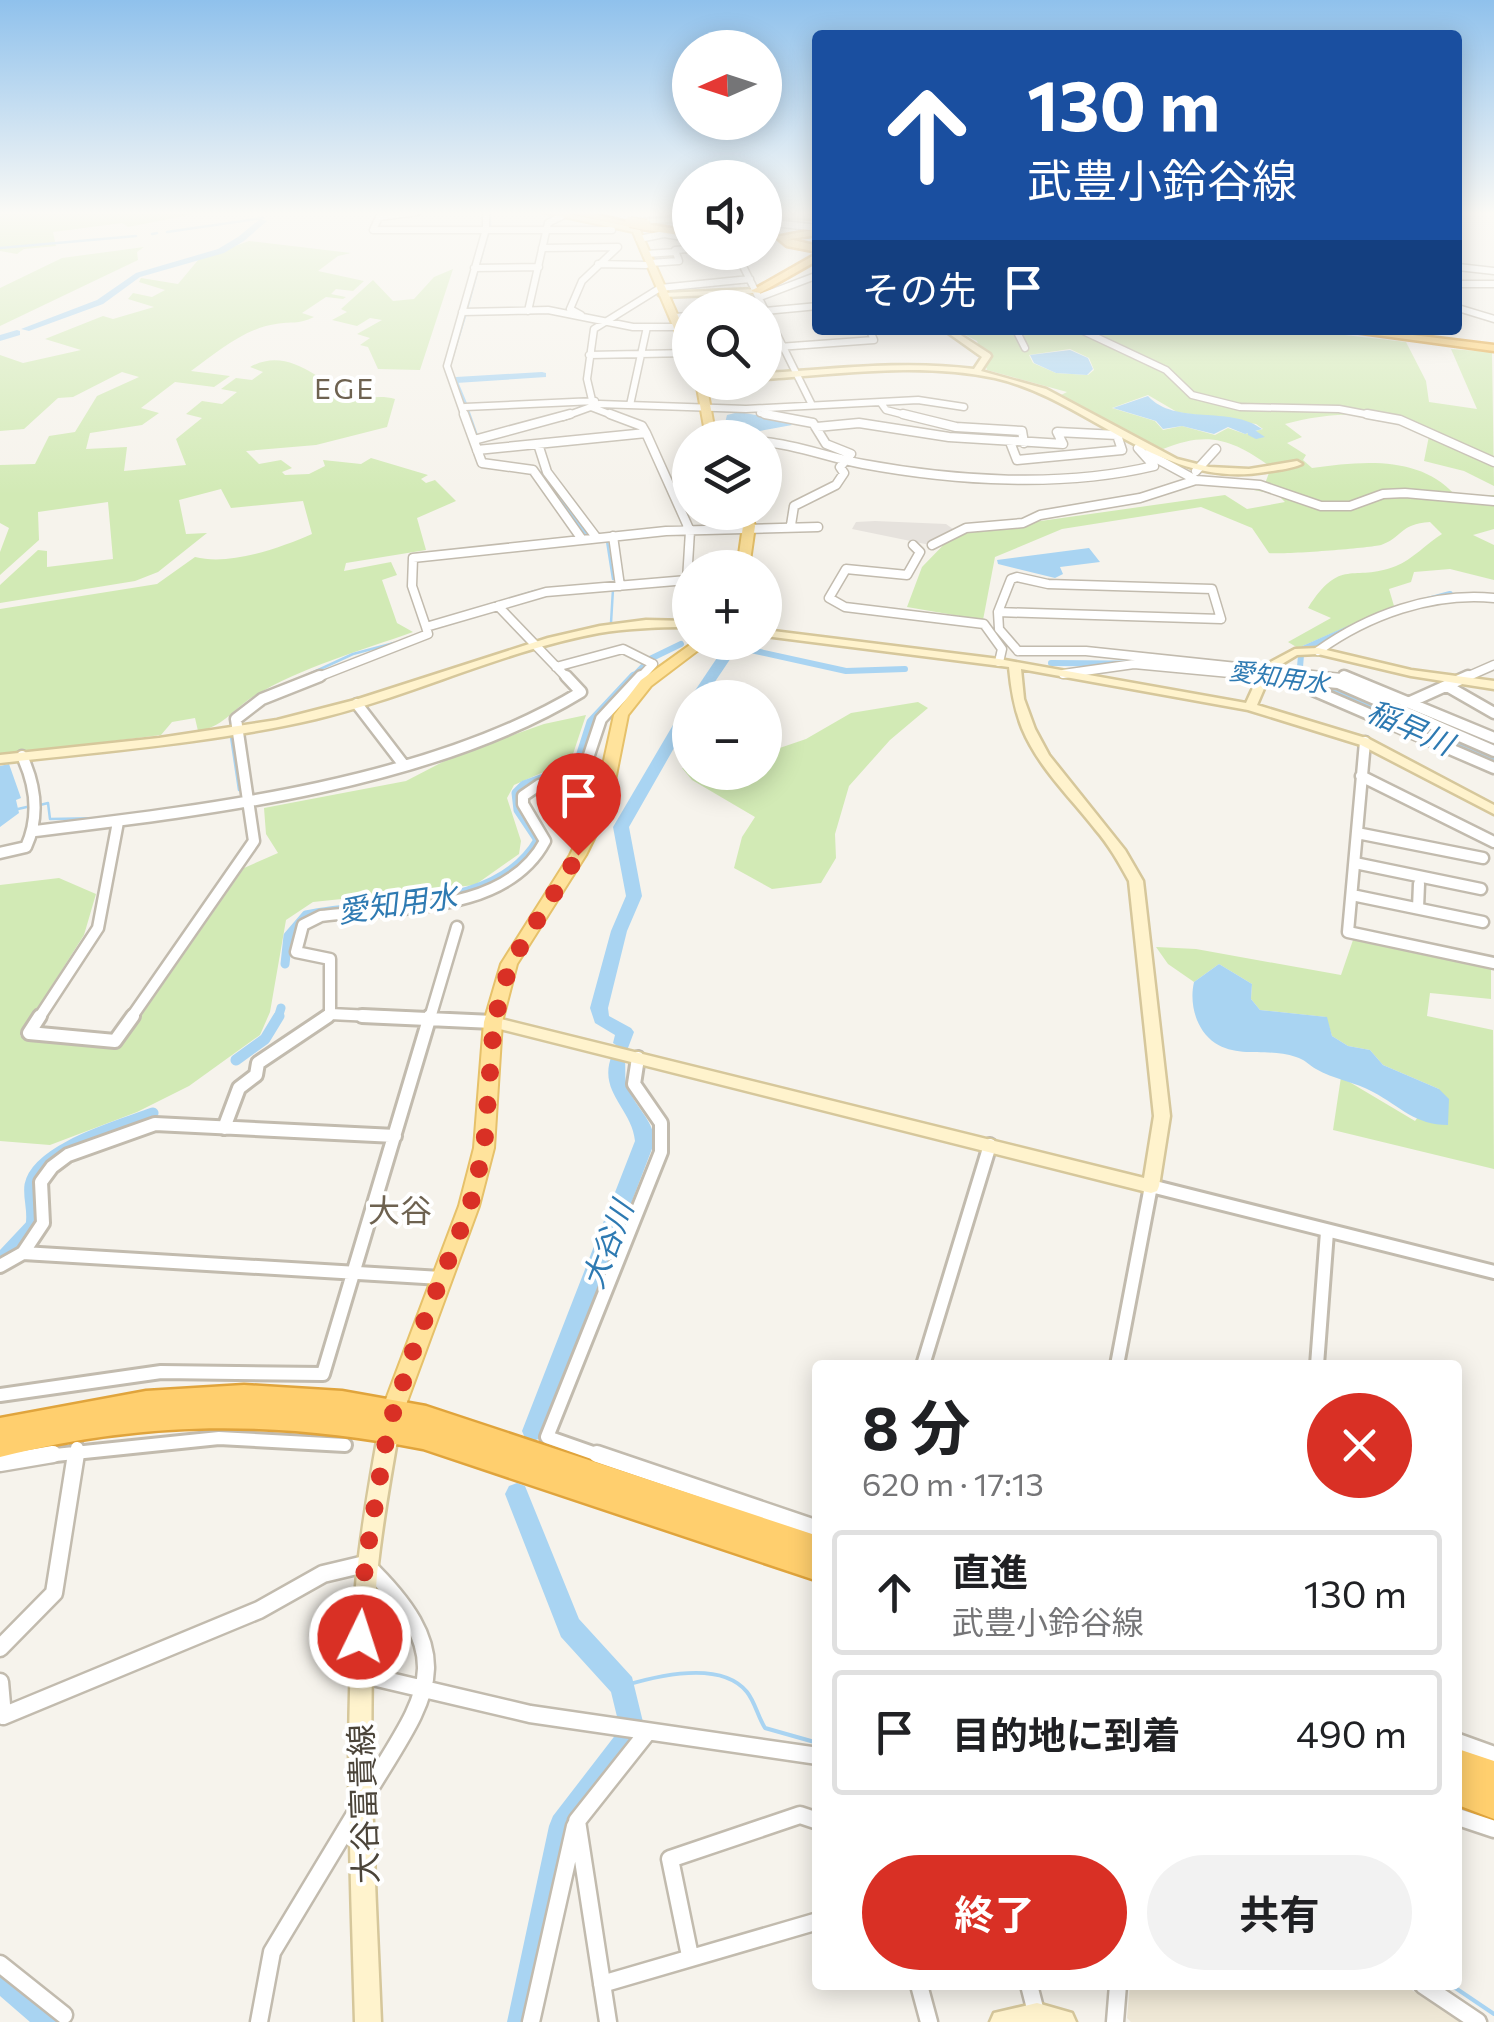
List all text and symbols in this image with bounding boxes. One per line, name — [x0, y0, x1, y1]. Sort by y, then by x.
north arrow — [672, 30, 782, 140]
map controls — [672, 30, 782, 790]
text: 130 m — [1027, 60, 1220, 145]
icon: ahead — [862, 70, 992, 200]
text: 武豊小鈴谷線 — [1027, 151, 1297, 206]
button: sound — [672, 160, 782, 270]
icon: arrive — [996, 260, 1051, 315]
text: その先 — [862, 265, 976, 312]
button: search — [672, 290, 782, 400]
district label: EGE — [314, 371, 376, 405]
button: layers — [672, 420, 782, 530]
button: + — [672, 550, 782, 660]
water label: 愛知用水 — [1227, 654, 1334, 698]
button: − — [672, 680, 782, 790]
water label: 稲早川 — [1362, 691, 1462, 762]
pin — [536, 753, 621, 856]
icon: arrive — [551, 768, 606, 823]
water label: 愛知用水 — [335, 875, 462, 929]
district label: 大谷 — [368, 1189, 432, 1229]
water label: 大谷川 — [573, 1193, 640, 1293]
text: 8 分 — [862, 1389, 971, 1462]
button: close — [1307, 1393, 1412, 1498]
text: 620 m · 17:13 — [862, 1463, 1044, 1503]
text: 直進 — [952, 1547, 1028, 1594]
icon: ahead — [867, 1565, 922, 1620]
text: 130 m — [1304, 1569, 1407, 1616]
position arrow — [308, 1585, 412, 1689]
text: 武豊小鈴谷線 — [952, 1601, 1144, 1641]
icon: arrive — [867, 1705, 922, 1760]
text: 490 m — [1296, 1709, 1407, 1756]
text: 目的地に到着 — [952, 1710, 1180, 1757]
street label: 大谷富貴線 — [339, 1723, 385, 1885]
button: 終了 — [862, 1855, 1127, 1970]
button: 共有 — [1147, 1855, 1412, 1970]

